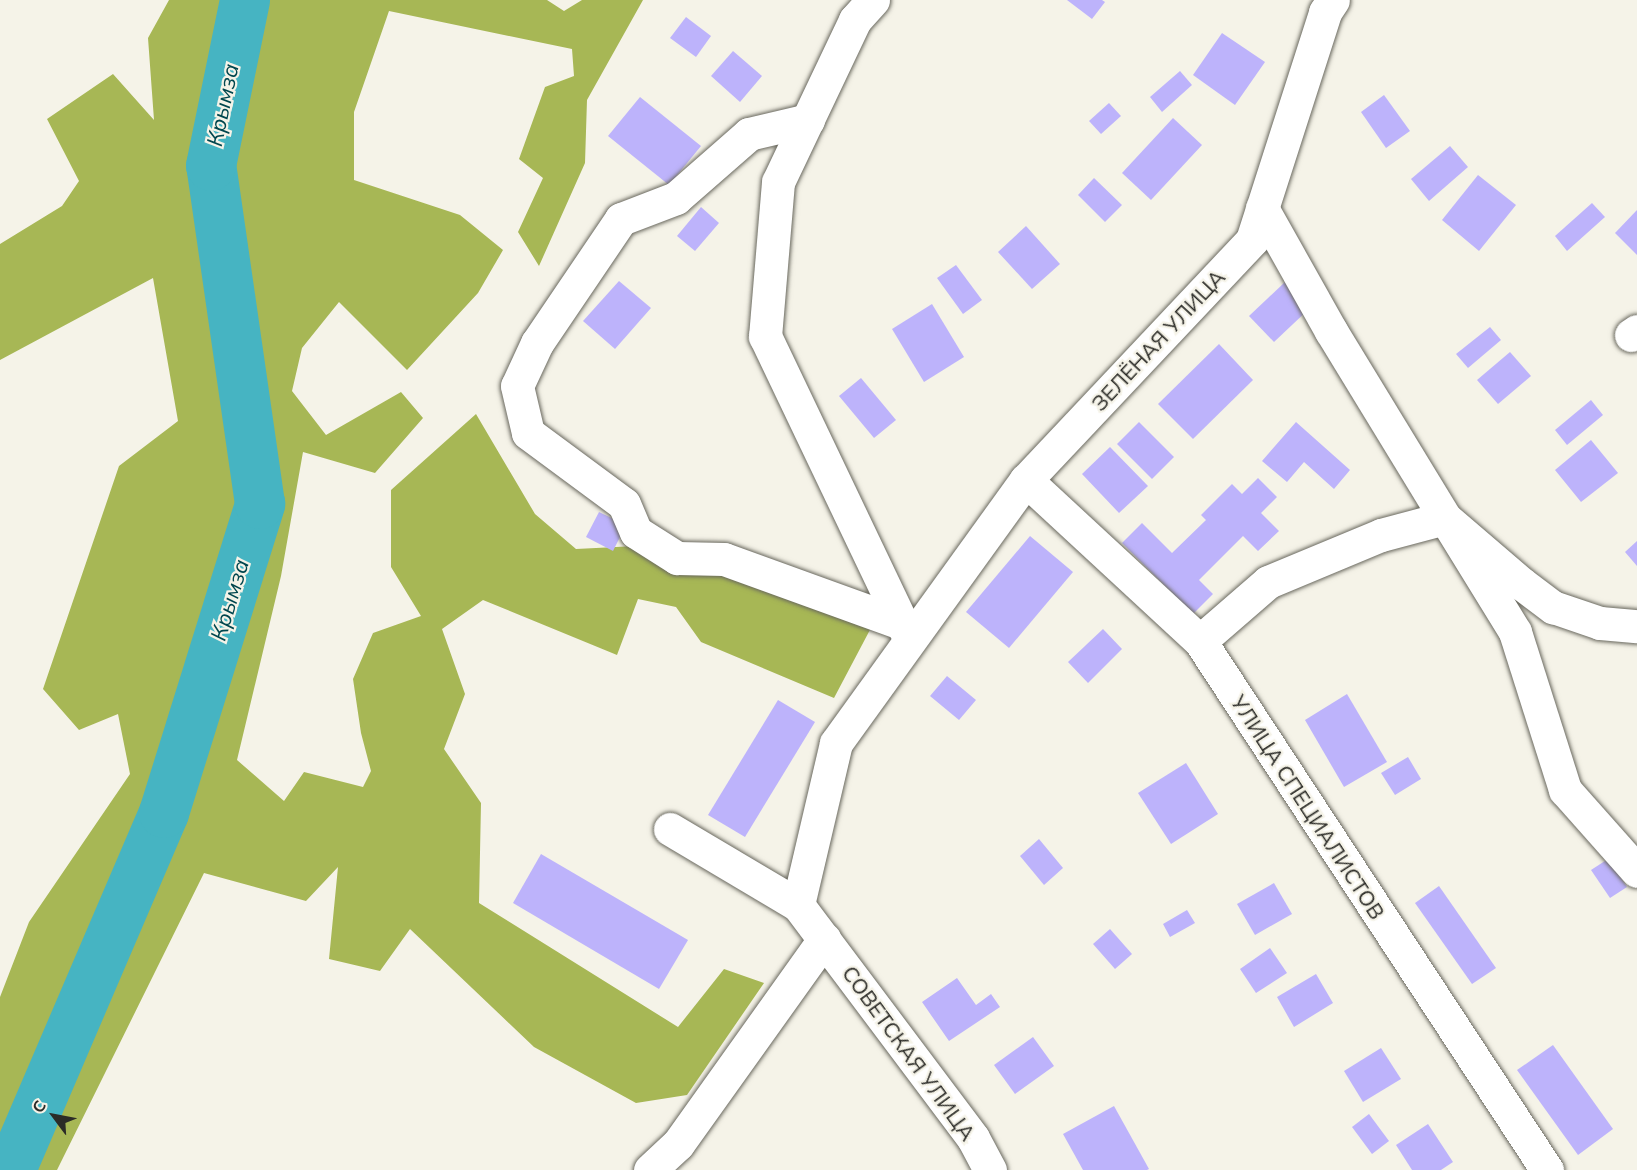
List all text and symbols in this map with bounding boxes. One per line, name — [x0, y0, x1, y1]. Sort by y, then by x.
water label: Крымза — [201, 61, 245, 149]
street label: ЗЕЛЁНАЯ УЛИЦА — [1086, 264, 1230, 416]
water label: Крымза — [205, 556, 255, 644]
street label: УЛИЦА СПЕЦИАЛИСТОВ — [1226, 690, 1390, 924]
street label: СОВЕТСКАЯ УЛИЦА — [837, 961, 981, 1145]
north arrow — [24, 1086, 84, 1146]
text: С — [27, 1097, 50, 1116]

